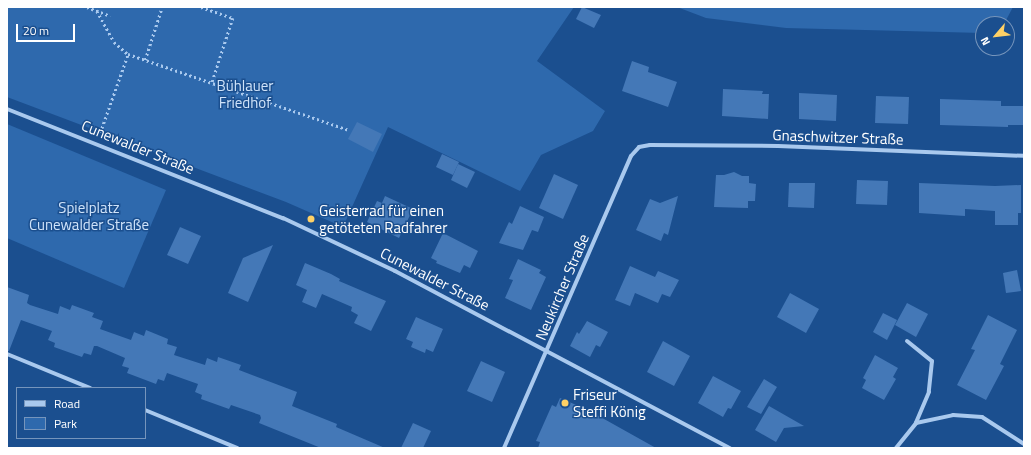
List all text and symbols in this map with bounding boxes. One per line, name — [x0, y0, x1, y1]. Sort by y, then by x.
scale bar — [18, 16, 77, 42]
north arrow — [975, 16, 1015, 56]
text: 20 m — [23, 21, 49, 40]
text: N — [976, 34, 994, 48]
park label: Bühlauer Friedhof — [217, 76, 273, 111]
street label: Cunewalder Straße — [79, 116, 197, 178]
street label: Gnaschwitzer Straße — [772, 126, 904, 148]
park label: Spielplatz Cunewalder Straße — [29, 198, 149, 233]
place label: Geisterrad für einen getöteten Radfahrer — [319, 201, 447, 236]
marker: Geisterrad für einen getöteten Radfahrer — [306, 214, 316, 224]
street label: Neukircher Straße — [531, 231, 593, 343]
street label: Cunewalder Straße — [377, 244, 493, 314]
place label: Friseur Steffi König — [573, 385, 646, 420]
legend — [16, 387, 146, 439]
text: Road — [54, 394, 80, 413]
marker: Friseur Steffi König — [560, 398, 570, 408]
text: Park — [54, 414, 77, 433]

